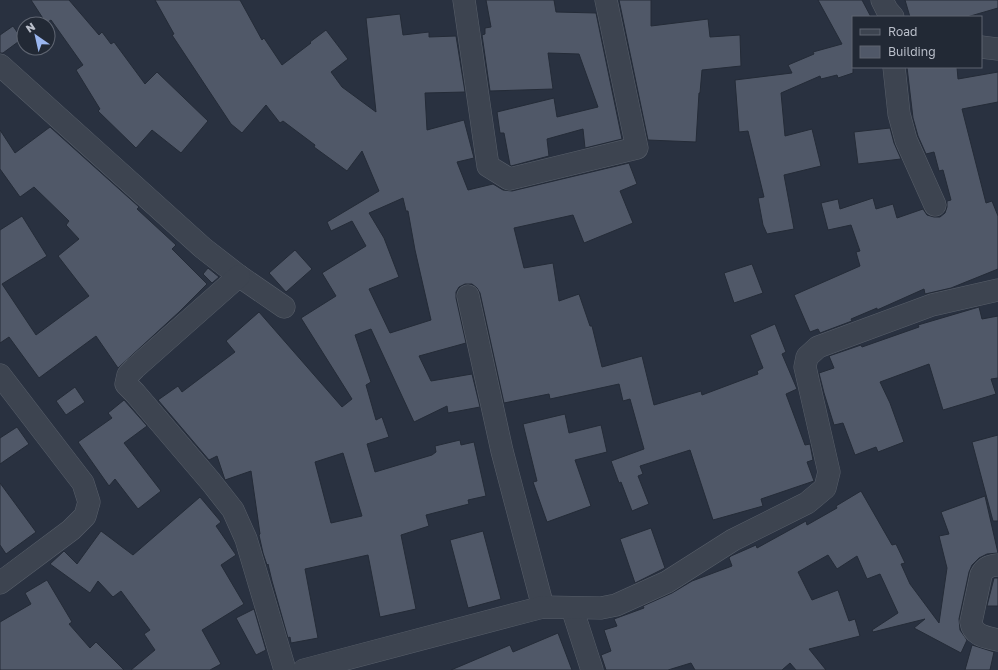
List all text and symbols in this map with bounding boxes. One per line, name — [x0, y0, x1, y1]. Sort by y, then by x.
north arrow — [16, 16, 56, 56]
legend — [852, 16, 982, 68]
text: N — [23, 20, 37, 35]
text: Road — [888, 24, 917, 39]
text: Building — [888, 44, 936, 59]

